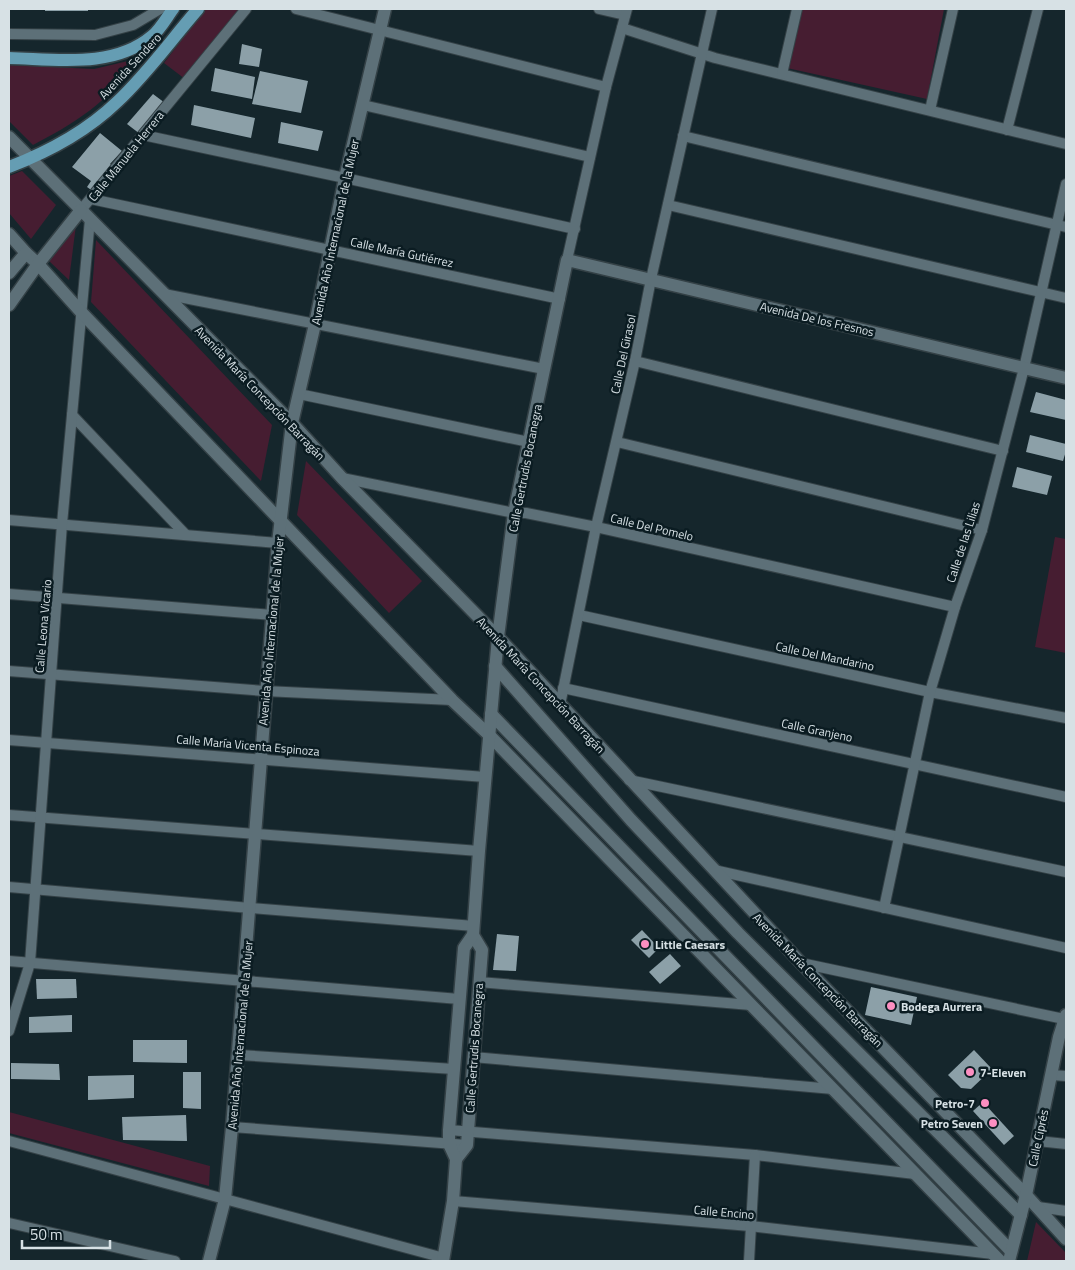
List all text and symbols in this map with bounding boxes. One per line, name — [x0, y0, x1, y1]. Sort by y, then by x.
street label: Avenida Sendero — [94, 29, 166, 103]
street label: Calle Manuela Herrera — [83, 107, 169, 205]
street label: Avenida Año Internacional de la Mujer — [306, 137, 364, 327]
street label: Calle María Gutiérrez — [349, 232, 455, 272]
street label: Avenida De los Fresnos — [758, 297, 876, 341]
street label: Calle Del Girasol — [605, 312, 641, 396]
street label: Avenida María Concepción Barragán — [190, 321, 330, 465]
street label: Calle Gertrudis Bocanegra — [503, 402, 547, 534]
street label: Calle de las Lilias — [941, 499, 985, 585]
street label: Calle Del Pomelo — [609, 508, 695, 546]
street label: Avenida Año Internacional de la Mujer — [253, 536, 289, 726]
street label: Calle Leona Vicario — [29, 578, 57, 674]
street label: Avenida María Concepción Barragán — [472, 612, 610, 758]
street label: Calle Del Mandarino — [774, 636, 876, 676]
street label: Calle Granjeno — [780, 713, 854, 747]
street label: Calle María Vicenta Espinoza — [176, 729, 320, 761]
street label: Avenida María Concepción Barragán — [748, 908, 888, 1052]
place label: Little Caesars — [655, 935, 726, 954]
marker: Little Caesars — [639, 938, 651, 950]
street label: Avenida Año Internacional de la Mujer — [222, 940, 258, 1130]
street label: Calle Gertrudis Bocanegra — [460, 982, 488, 1114]
place label: Bodega Aurrera — [901, 997, 982, 1016]
marker: Bodega Aurrera — [885, 1000, 897, 1012]
place label: 7-Eleven — [980, 1063, 1026, 1082]
marker: 7-Eleven — [964, 1066, 976, 1078]
place label: Petro-7 — [935, 1094, 975, 1113]
marker: Petro-7 — [979, 1097, 991, 1109]
street label: Calle Ciprés — [1023, 1107, 1053, 1168]
place label: Petro Seven — [921, 1114, 983, 1133]
marker: Petro Seven — [987, 1117, 999, 1129]
street label: Calle Encino — [693, 1200, 755, 1224]
scale bar — [22, 1218, 110, 1250]
text: 50 m — [30, 1223, 63, 1246]

